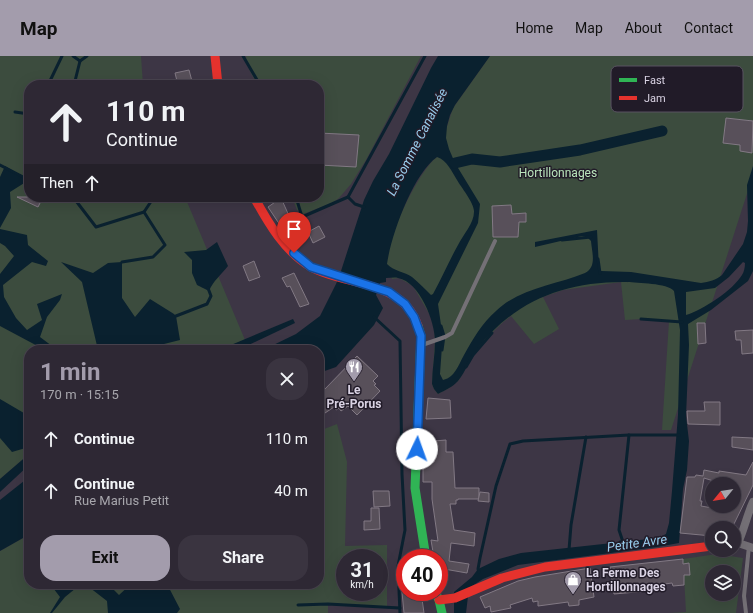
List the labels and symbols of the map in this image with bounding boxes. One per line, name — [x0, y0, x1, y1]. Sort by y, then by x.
legend — [611, 66, 743, 112]
text: Fast — [644, 74, 666, 87]
water label: La Somme Canalisée — [383, 86, 451, 198]
text: Jam — [644, 92, 666, 105]
park label: Hortillonnages — [519, 166, 597, 180]
pin — [277, 212, 311, 253]
restaurant icon: Le Pré-Porus — [344, 357, 364, 382]
place label: Le Pré-Porus — [327, 383, 381, 411]
position arrow — [396, 428, 438, 470]
north arrow — [705, 477, 741, 513]
water label: Petite Avre — [606, 531, 668, 555]
speed limit sign: 40 — [396, 549, 448, 601]
place label: La Ferme Des Hortillonnages — [586, 566, 666, 594]
shop icon: La Ferme Des Hortillonnages — [563, 570, 583, 595]

